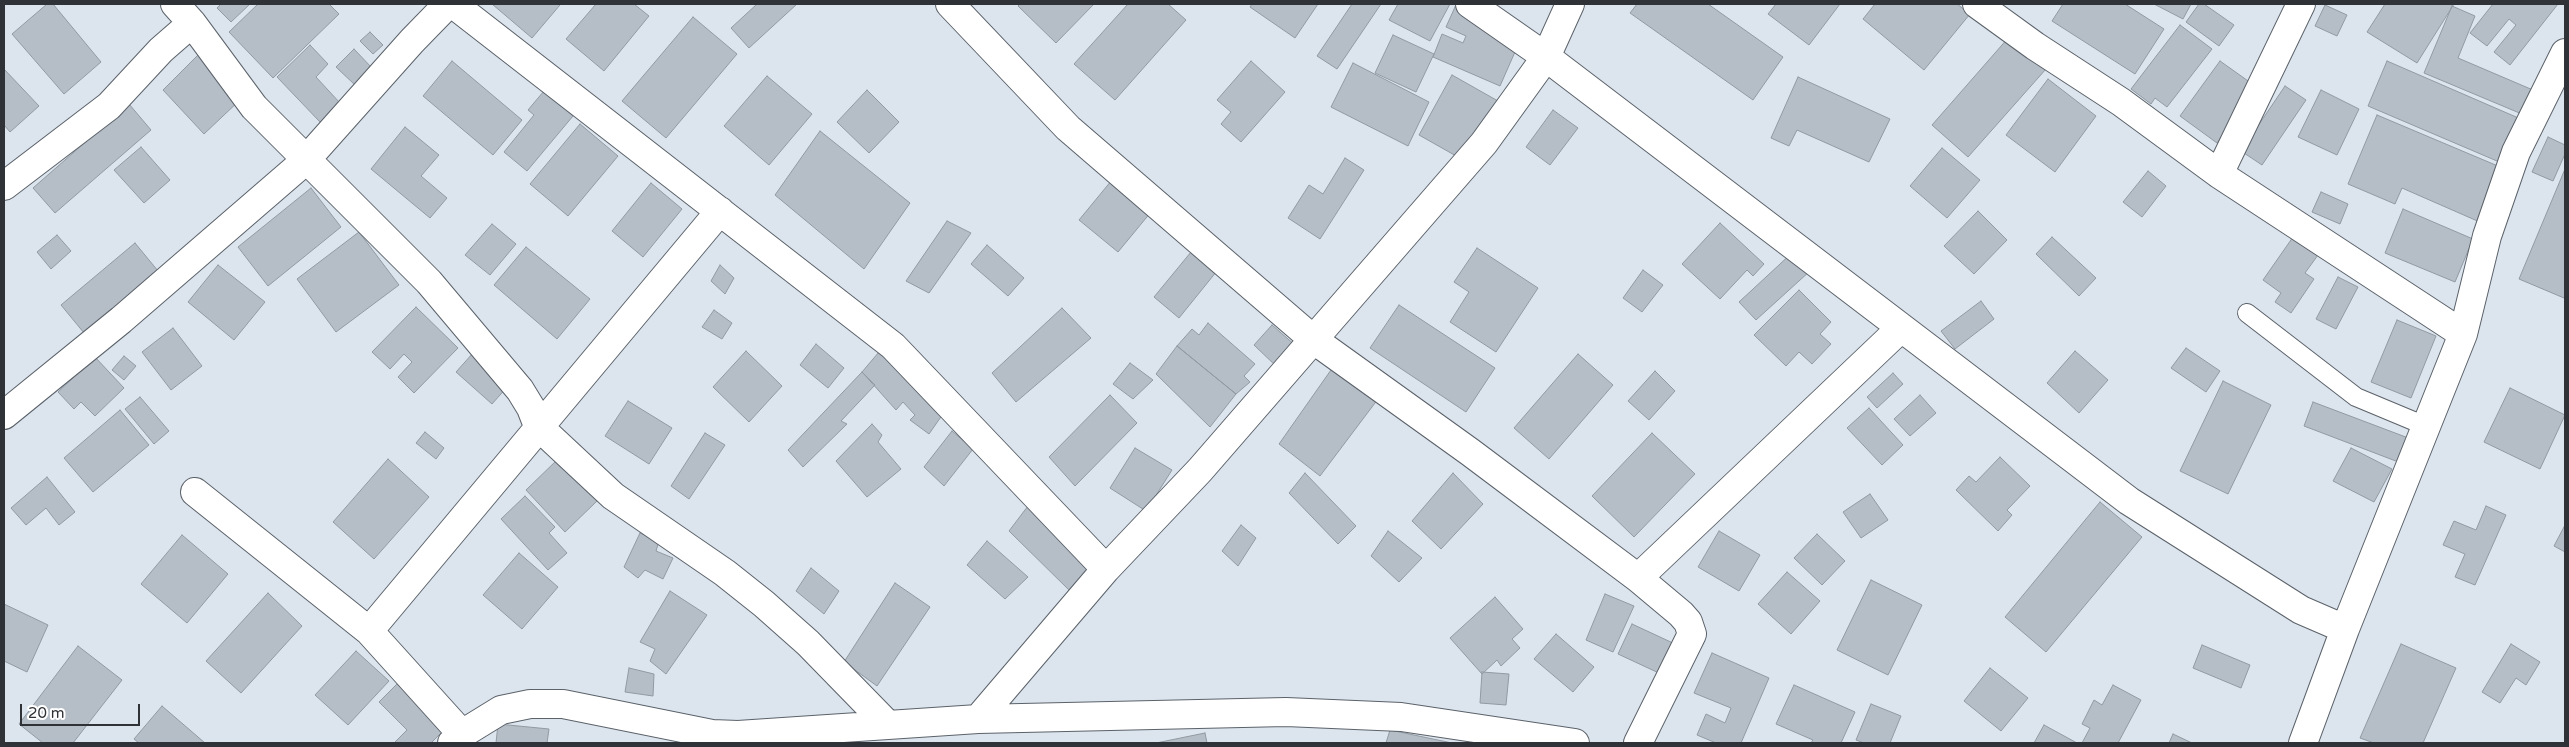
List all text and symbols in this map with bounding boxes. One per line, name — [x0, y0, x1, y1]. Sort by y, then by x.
scale bar — [22, 694, 142, 726]
text: 20 m — [28, 704, 65, 722]

